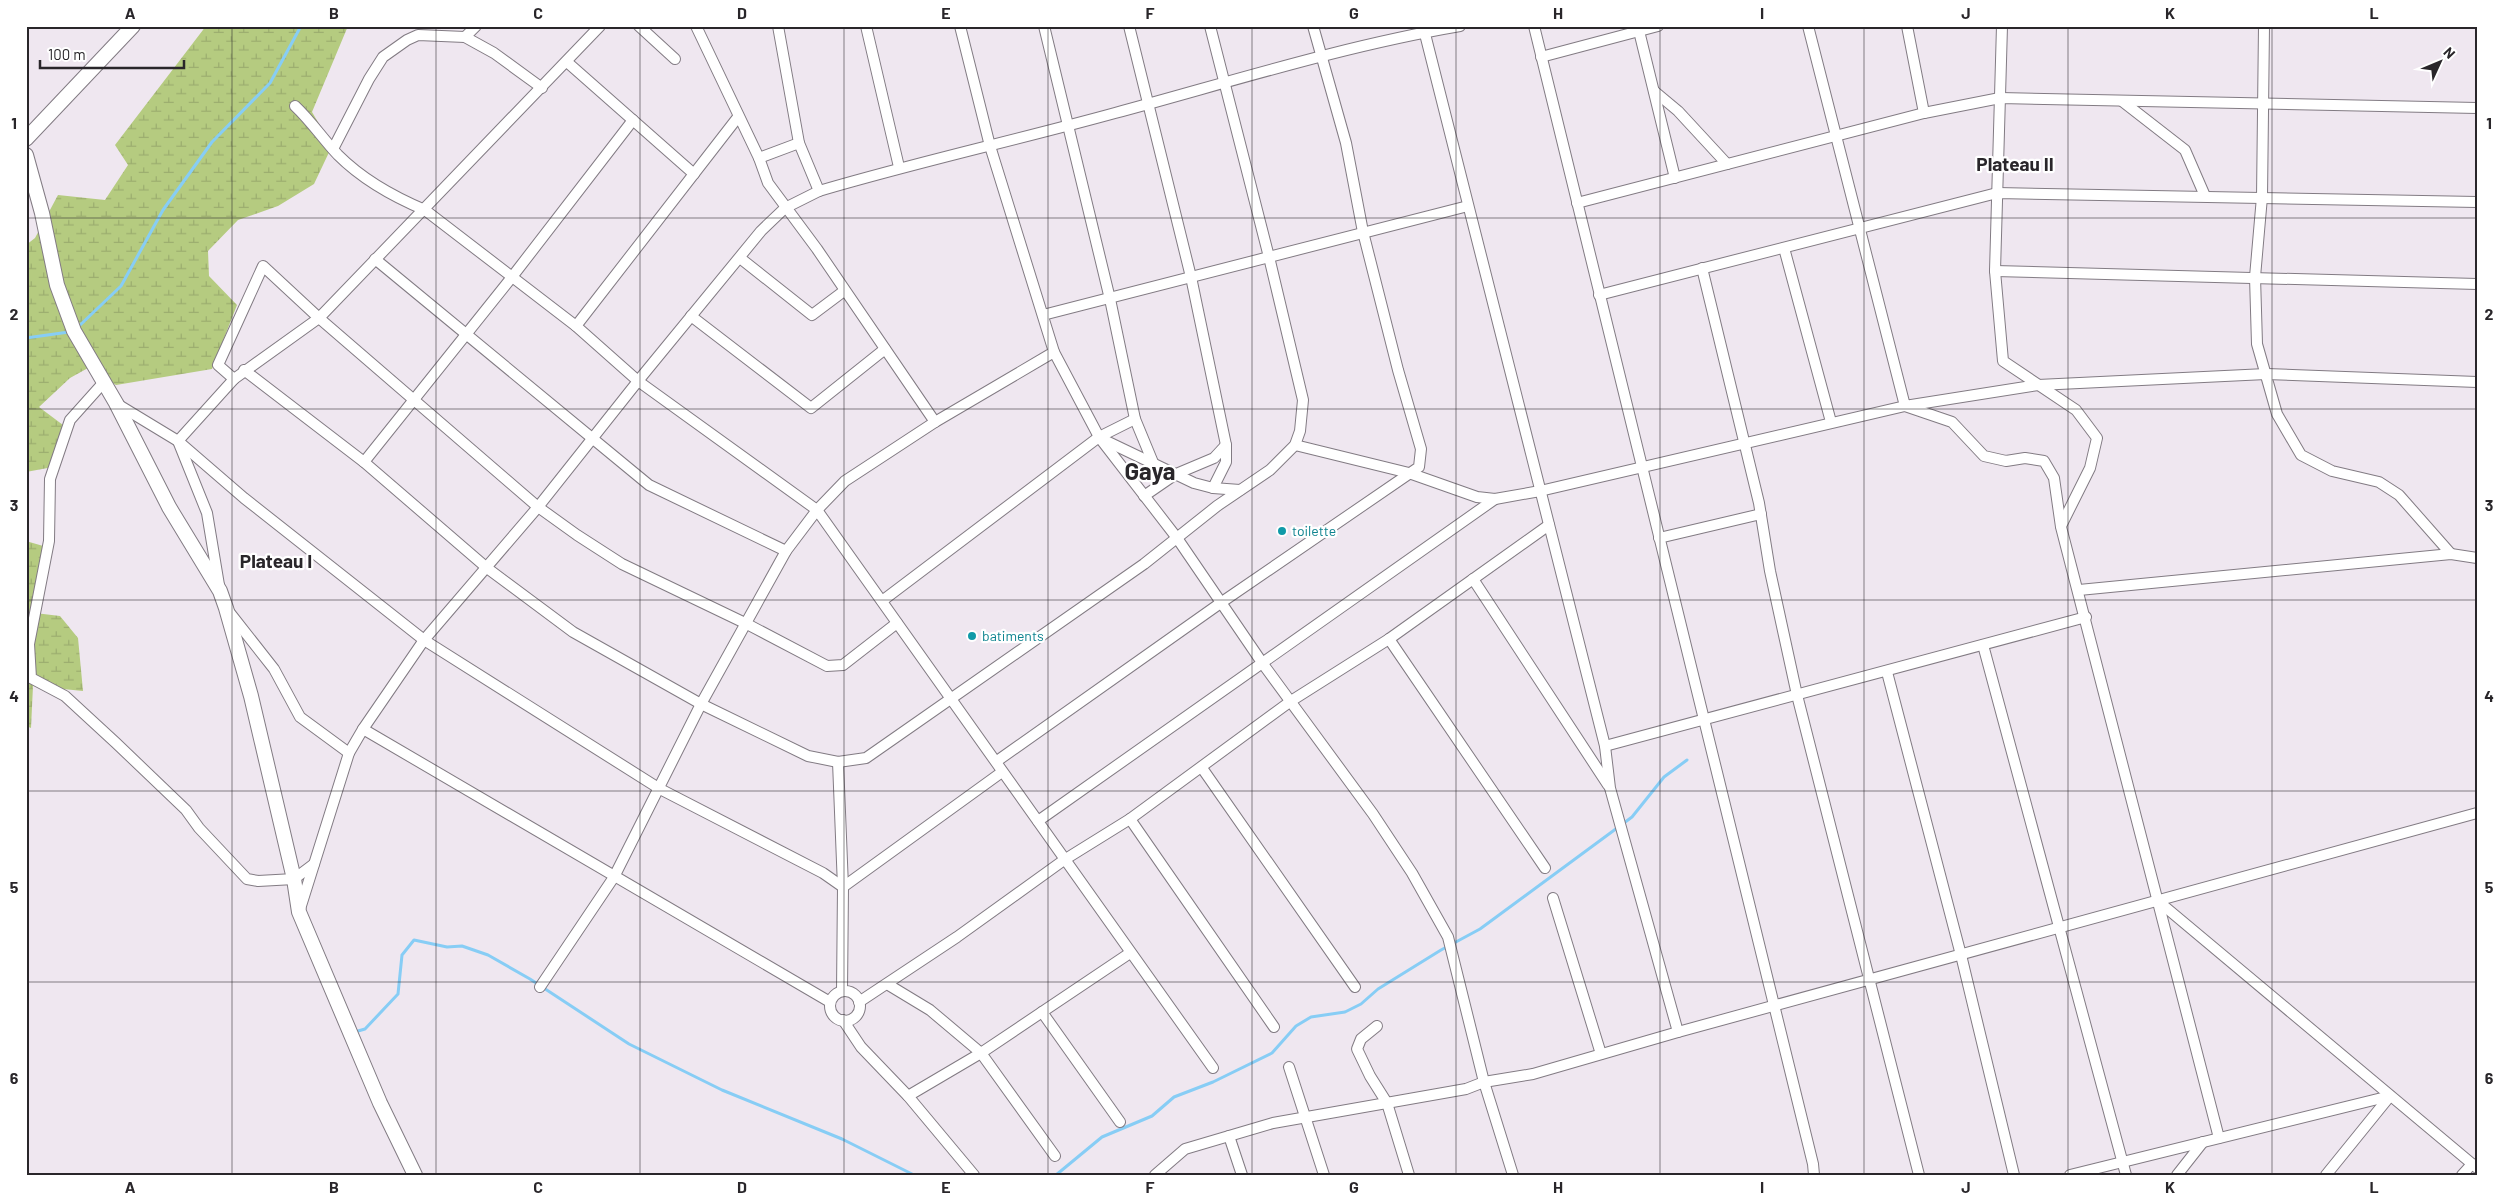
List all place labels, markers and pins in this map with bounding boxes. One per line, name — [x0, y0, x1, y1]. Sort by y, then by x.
place label: toilette — [1292, 522, 1336, 539]
marker: toilette — [1276, 525, 1288, 537]
place label: batiments — [982, 627, 1044, 644]
marker: batiments — [966, 630, 978, 642]

